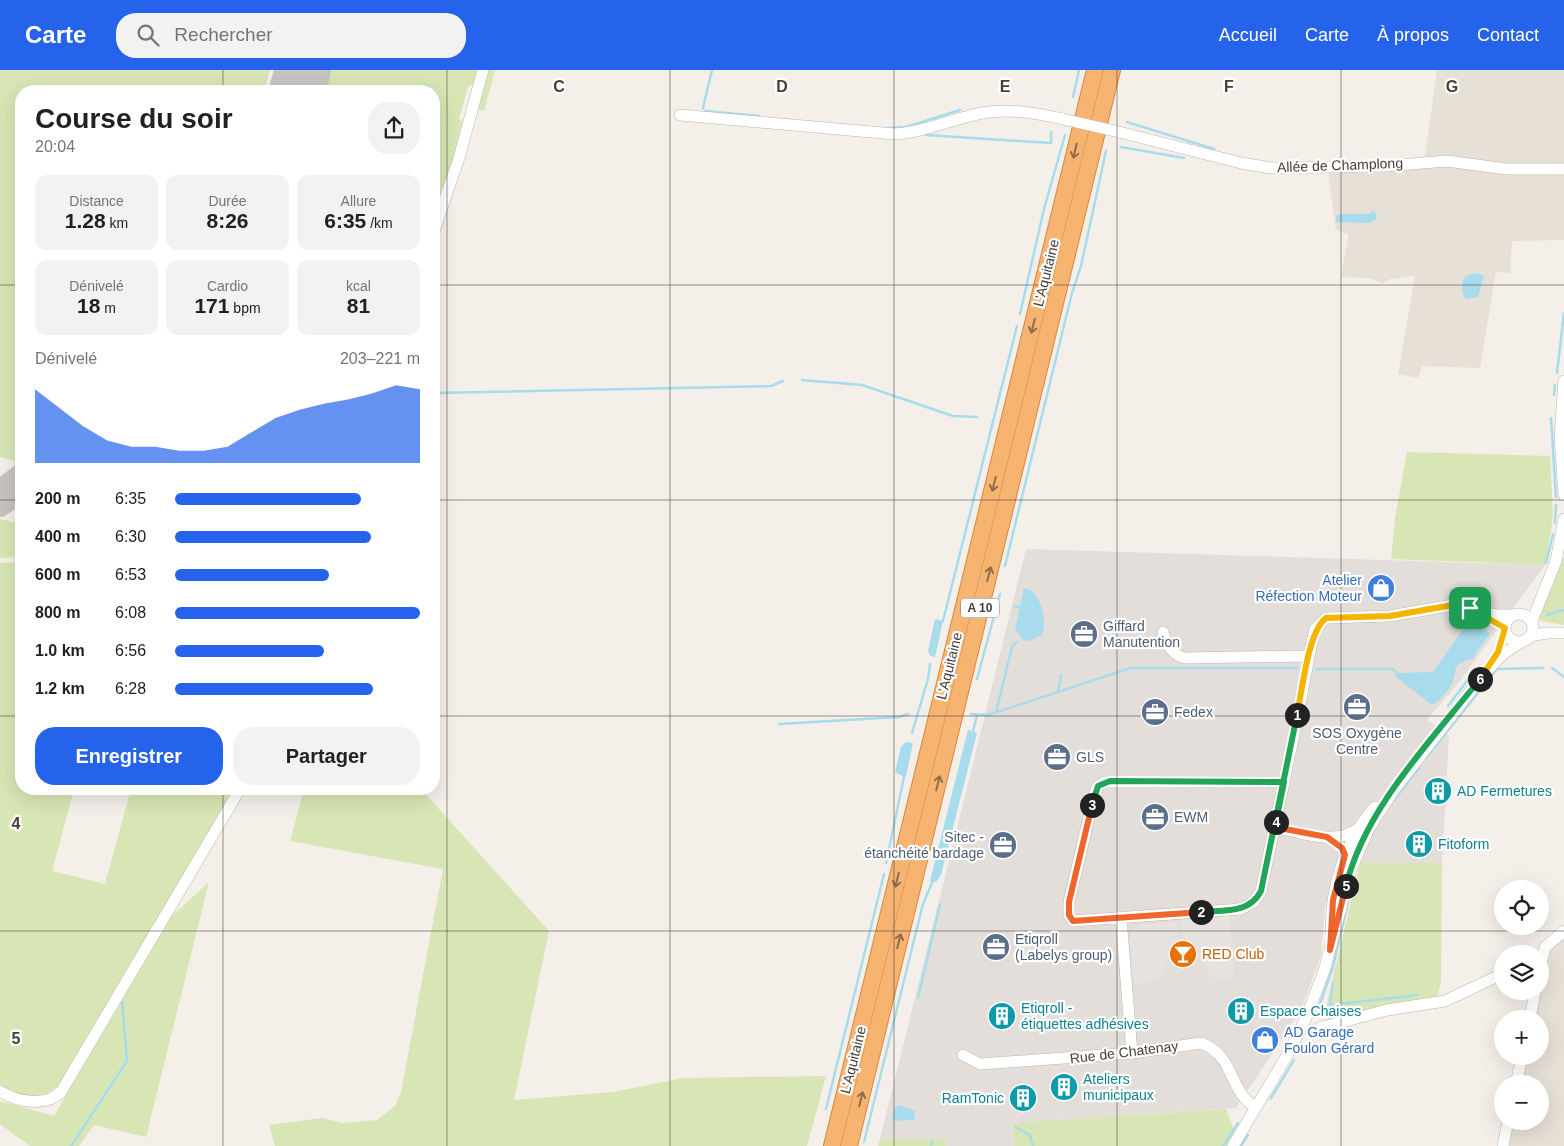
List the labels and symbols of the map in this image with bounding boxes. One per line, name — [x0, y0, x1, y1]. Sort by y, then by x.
text: C — [553, 78, 565, 95]
text: D — [776, 78, 788, 95]
text: E — [1000, 78, 1011, 95]
text: F — [1224, 78, 1234, 95]
text: G — [1446, 78, 1458, 95]
one-way arrow — [1070, 143, 1079, 159]
street label: Allée de Champlong — [1277, 155, 1403, 175]
street label: L'Aquitaine — [1030, 237, 1062, 308]
one-way arrow — [1027, 318, 1037, 334]
one-way arrow — [989, 476, 998, 492]
one-way arrow — [985, 567, 994, 583]
place label: Atelier Réfection Moteur — [1255, 572, 1362, 604]
shop icon: Atelier Réfection Moteur — [1366, 573, 1396, 603]
pin — [1449, 587, 1491, 629]
road number: A 10 — [961, 598, 999, 618]
place label: Giffard Manutention — [1103, 618, 1180, 650]
office icon: Giffard Manutention — [1069, 619, 1099, 649]
street label: L'Aquitaine — [933, 630, 965, 701]
pin: 6 — [1468, 666, 1492, 692]
office icon: SOS Oxygène Centre — [1342, 692, 1372, 722]
office icon: Fedex — [1140, 697, 1170, 727]
pin: 1 — [1284, 702, 1310, 728]
place label: Fedex — [1174, 704, 1213, 720]
place label: SOS Oxygène Centre — [1312, 725, 1402, 757]
office icon: GLS — [1042, 742, 1072, 772]
place label: GLS — [1076, 749, 1104, 765]
one-way arrow — [934, 775, 943, 791]
building icon: AD Fermetures — [1423, 776, 1453, 806]
place label: AD Fermetures — [1457, 783, 1552, 799]
pin: 3 — [1080, 792, 1104, 818]
office icon: EWM — [1140, 802, 1170, 832]
place label: EWM — [1174, 809, 1208, 825]
pin: 4 — [1264, 810, 1288, 834]
text: 4 — [12, 815, 21, 832]
place label: Sitec - étanchéité bardage — [864, 829, 984, 861]
building icon: Fitoform — [1404, 829, 1434, 859]
office icon: Sitec - étanchéité bardage — [988, 830, 1018, 860]
place label: Fitoform — [1438, 836, 1489, 852]
one-way arrow — [892, 872, 901, 888]
pin: 5 — [1334, 874, 1358, 898]
pin: 2 — [1188, 900, 1214, 924]
place label: Etiqroll (Labelys group) — [1015, 931, 1112, 963]
office icon: Etiqroll (Labelys group) — [981, 932, 1011, 962]
one-way arrow — [895, 933, 904, 949]
bar icon: RED Club — [1168, 939, 1198, 969]
place label: RED Club — [1202, 946, 1264, 962]
building icon: Espace Chaises — [1226, 996, 1256, 1026]
place label: Etiqroll - étiquettes adhésives — [1021, 1000, 1149, 1032]
building icon: Etiqroll - étiquettes adhésives — [987, 1001, 1017, 1031]
place label: Espace Chaises — [1260, 1003, 1361, 1019]
street label: L'Aquitaine — [837, 1024, 869, 1095]
place label: AD Garage Foulon Gérard — [1284, 1024, 1374, 1056]
shop icon: AD Garage Foulon Gérard — [1250, 1025, 1280, 1055]
text: 5 — [12, 1030, 21, 1047]
street label: Rue de Chatenay — [1069, 1037, 1179, 1067]
place label: Ateliers municipaux — [1083, 1071, 1154, 1103]
building icon: Ateliers municipaux — [1049, 1072, 1079, 1102]
building icon: RamTonic — [1008, 1083, 1038, 1113]
place label: RamTonic — [942, 1090, 1004, 1106]
one-way arrow — [856, 1091, 866, 1107]

